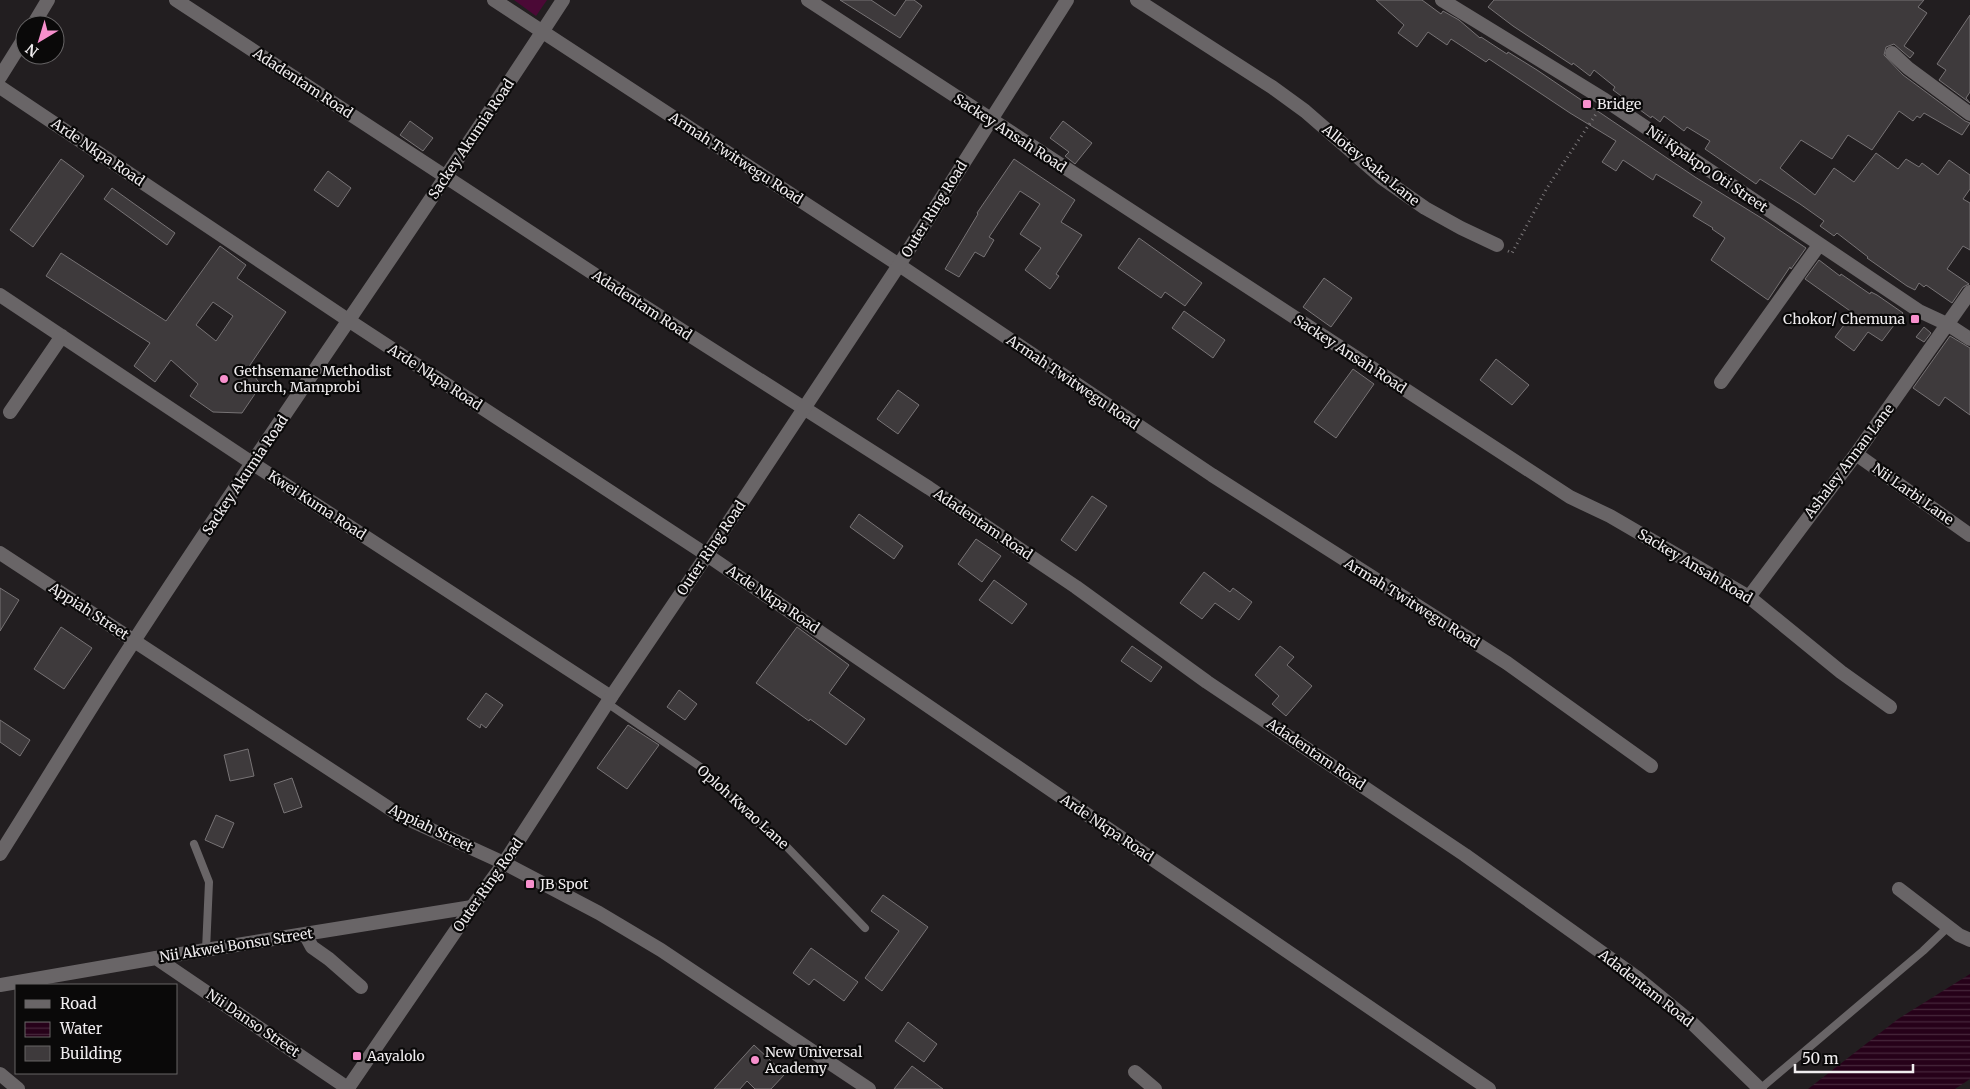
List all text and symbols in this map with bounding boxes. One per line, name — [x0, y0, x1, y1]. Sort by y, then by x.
north arrow — [15, 15, 65, 65]
text: N — [22, 40, 42, 61]
street label: Adadentam Road — [249, 44, 357, 122]
street label: Sackey Akumia Road — [424, 75, 518, 203]
street label: Sackey Ansah Road — [950, 90, 1070, 176]
place label: Bridge — [1597, 95, 1641, 113]
marker: Bridge — [1581, 98, 1593, 110]
street label: Armah Twitwegu Road — [665, 107, 807, 208]
street label: Arde Nkpa Road — [47, 114, 148, 190]
street label: Allotey Saka Lane — [1318, 120, 1423, 210]
street label: Nii Kpakpo Oti Street — [1643, 122, 1771, 217]
street label: Outer Ring Road — [897, 157, 971, 261]
street label: Adadentam Road — [588, 266, 696, 344]
place label: Chokor/ Chemuna — [1783, 310, 1905, 328]
street label: Sackey Ansah Road — [1290, 311, 1410, 397]
marker: Chokor/ Chemuna — [1909, 313, 1921, 325]
street label: Armah Twitwegu Road — [1002, 330, 1143, 433]
street label: Arde Nkpa Road — [384, 339, 486, 414]
place label: Gethsemane Methodist Church, Mamprobi — [234, 362, 392, 396]
marker: Gethsemane Methodist Church, Mamprobi — [218, 373, 230, 385]
street label: Ashaley Annan Lane — [1800, 400, 1898, 522]
street label: Sackey Akumia Road — [198, 411, 292, 539]
street label: Nii Larbi Lane — [1869, 459, 1957, 529]
street label: Kwei Kuma Road — [265, 467, 370, 544]
street label: Adadentam Road — [929, 484, 1036, 564]
street label: Outer Ring Road — [673, 497, 750, 599]
street label: Sackey Ansah Road — [1634, 525, 1756, 608]
street label: Armah Twitwegu Road — [1340, 554, 1483, 652]
street label: Arde Nkpa Road — [722, 561, 823, 637]
street label: Appiah Street — [45, 578, 133, 644]
street label: Adadentam Road — [1262, 714, 1369, 794]
street label: Oploh Kwao Lane — [694, 761, 792, 853]
street label: Arde Nkpa Road — [1056, 790, 1157, 866]
street label: Appiah Street — [385, 799, 477, 856]
street label: Outer Ring Road — [449, 834, 527, 935]
place label: JB Spot — [539, 875, 589, 893]
marker: JB Spot — [524, 878, 536, 890]
street label: Nii Akwei Bonsu Street — [158, 924, 314, 966]
street label: Adadentam Road — [1594, 945, 1697, 1031]
legend — [15, 984, 178, 1074]
street label: Nii Danso Street — [203, 985, 304, 1061]
text: Road — [60, 994, 96, 1013]
text: Water — [59, 1019, 103, 1038]
scale bar — [1795, 1042, 1912, 1074]
place label: New Universal Academy — [764, 1043, 863, 1077]
text: Building — [60, 1044, 122, 1063]
place label: Aayalolo — [366, 1047, 425, 1065]
text: 50 m — [1802, 1049, 1839, 1068]
marker: Aayalolo — [351, 1050, 363, 1062]
marker: New Universal Academy — [749, 1054, 761, 1066]

